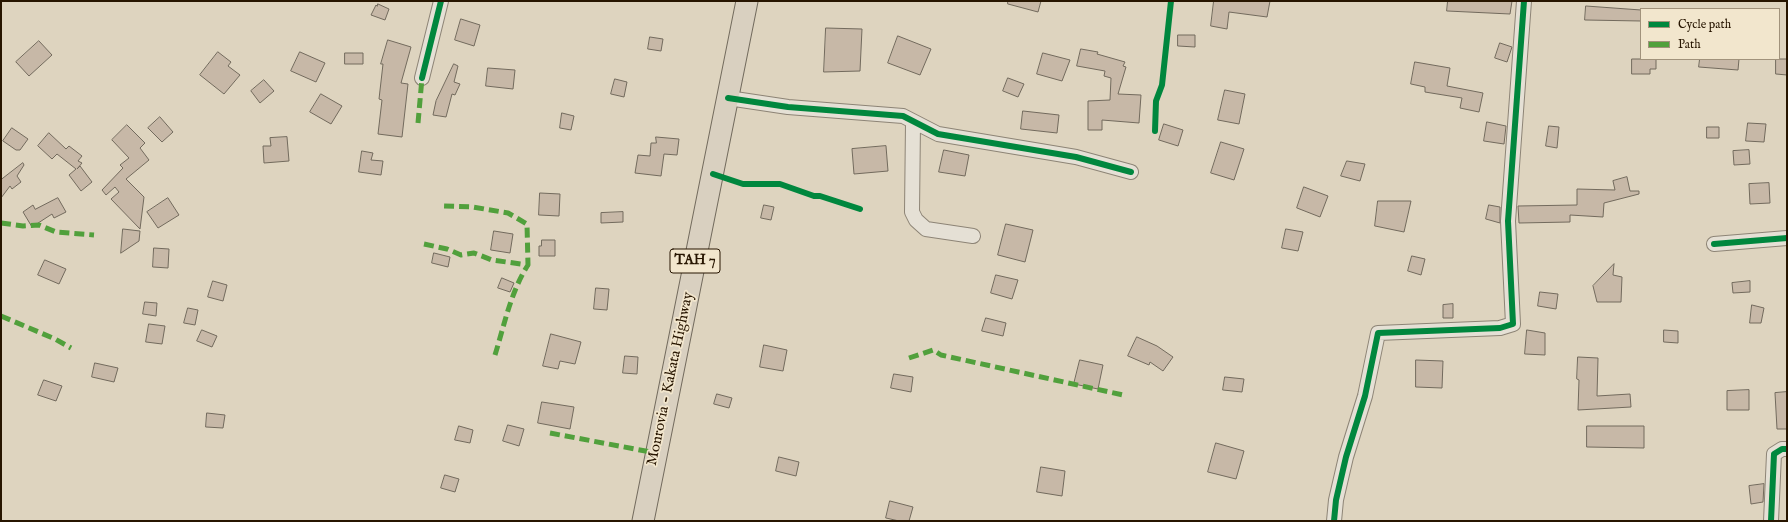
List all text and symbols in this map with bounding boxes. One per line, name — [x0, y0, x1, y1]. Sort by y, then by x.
legend — [1640, 8, 1780, 60]
text: Cycle path — [1678, 17, 1731, 32]
text: Path — [1678, 37, 1701, 52]
road number: TAH 7 — [670, 249, 720, 273]
street label: Monrovia - Kakata Highway — [644, 290, 698, 468]

